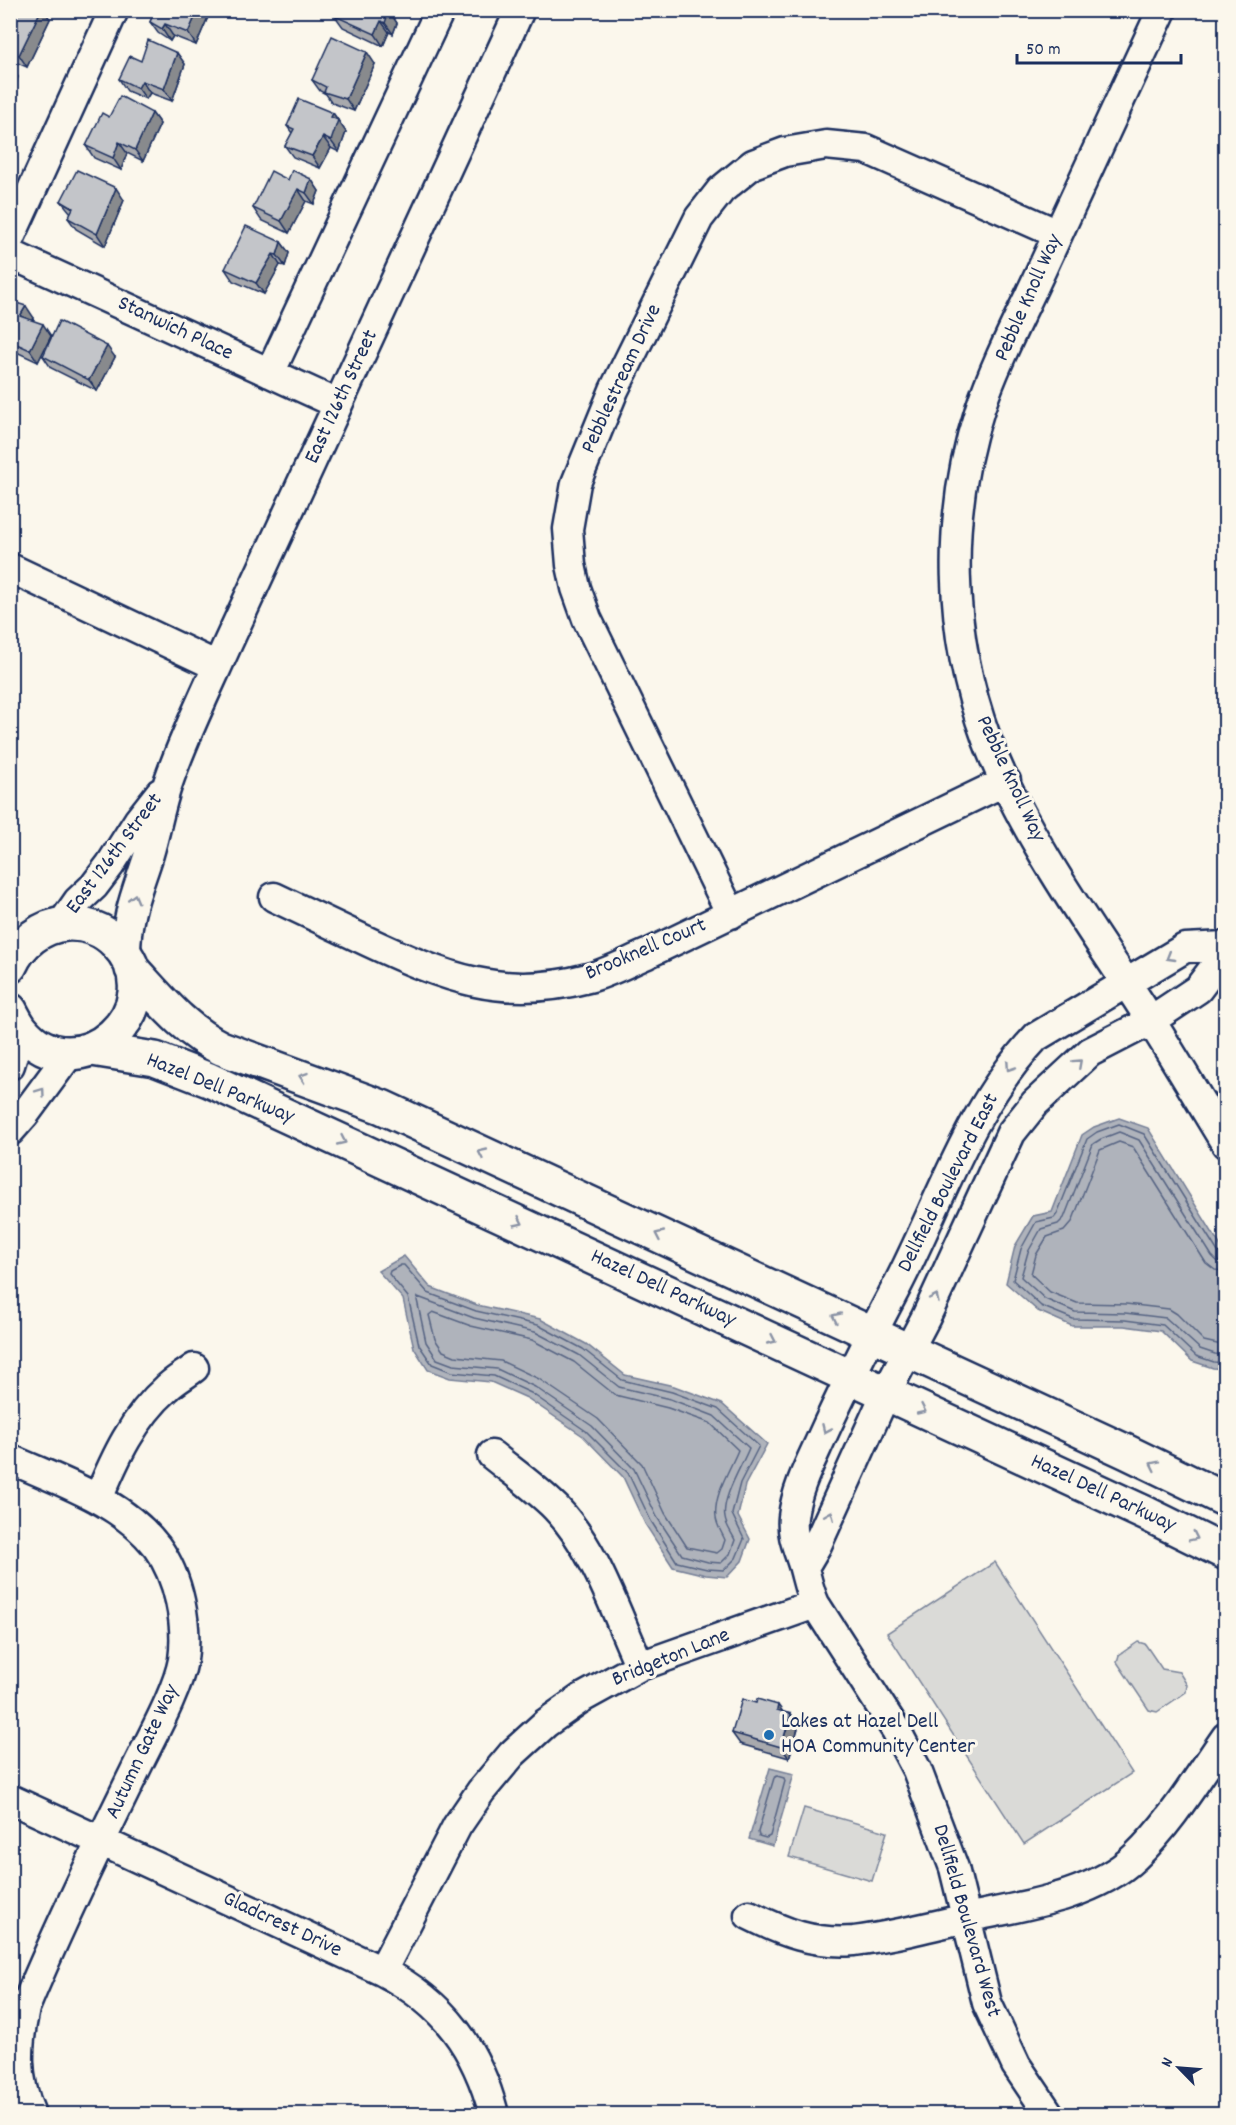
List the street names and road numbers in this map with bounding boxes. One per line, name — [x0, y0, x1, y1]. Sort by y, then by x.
street label: Pebble Knoll Way — [987, 229, 1071, 367]
street label: Stanwich Place — [112, 289, 238, 369]
street label: Pebblestream Drive — [574, 299, 670, 459]
street label: East 126th Street — [297, 325, 387, 469]
street label: Pebble Knoll Way — [967, 711, 1053, 848]
street label: East 126th Street — [59, 787, 171, 921]
street label: Brooknell Court — [581, 911, 711, 989]
street label: Hazel Dell Parkway — [141, 1045, 300, 1133]
street label: Dellfield Boulevard East — [890, 1088, 1008, 1278]
street label: Hazel Dell Parkway — [585, 1242, 742, 1337]
street label: Hazel Dell Parkway — [1025, 1447, 1182, 1542]
street label: Bridgeton Lane — [607, 1620, 735, 1696]
street label: Autumn Gate Way — [98, 1679, 188, 1824]
street label: Dellfield Boulevard West — [924, 1821, 1008, 2021]
street label: Gladcrest Drive — [217, 1884, 347, 1966]

